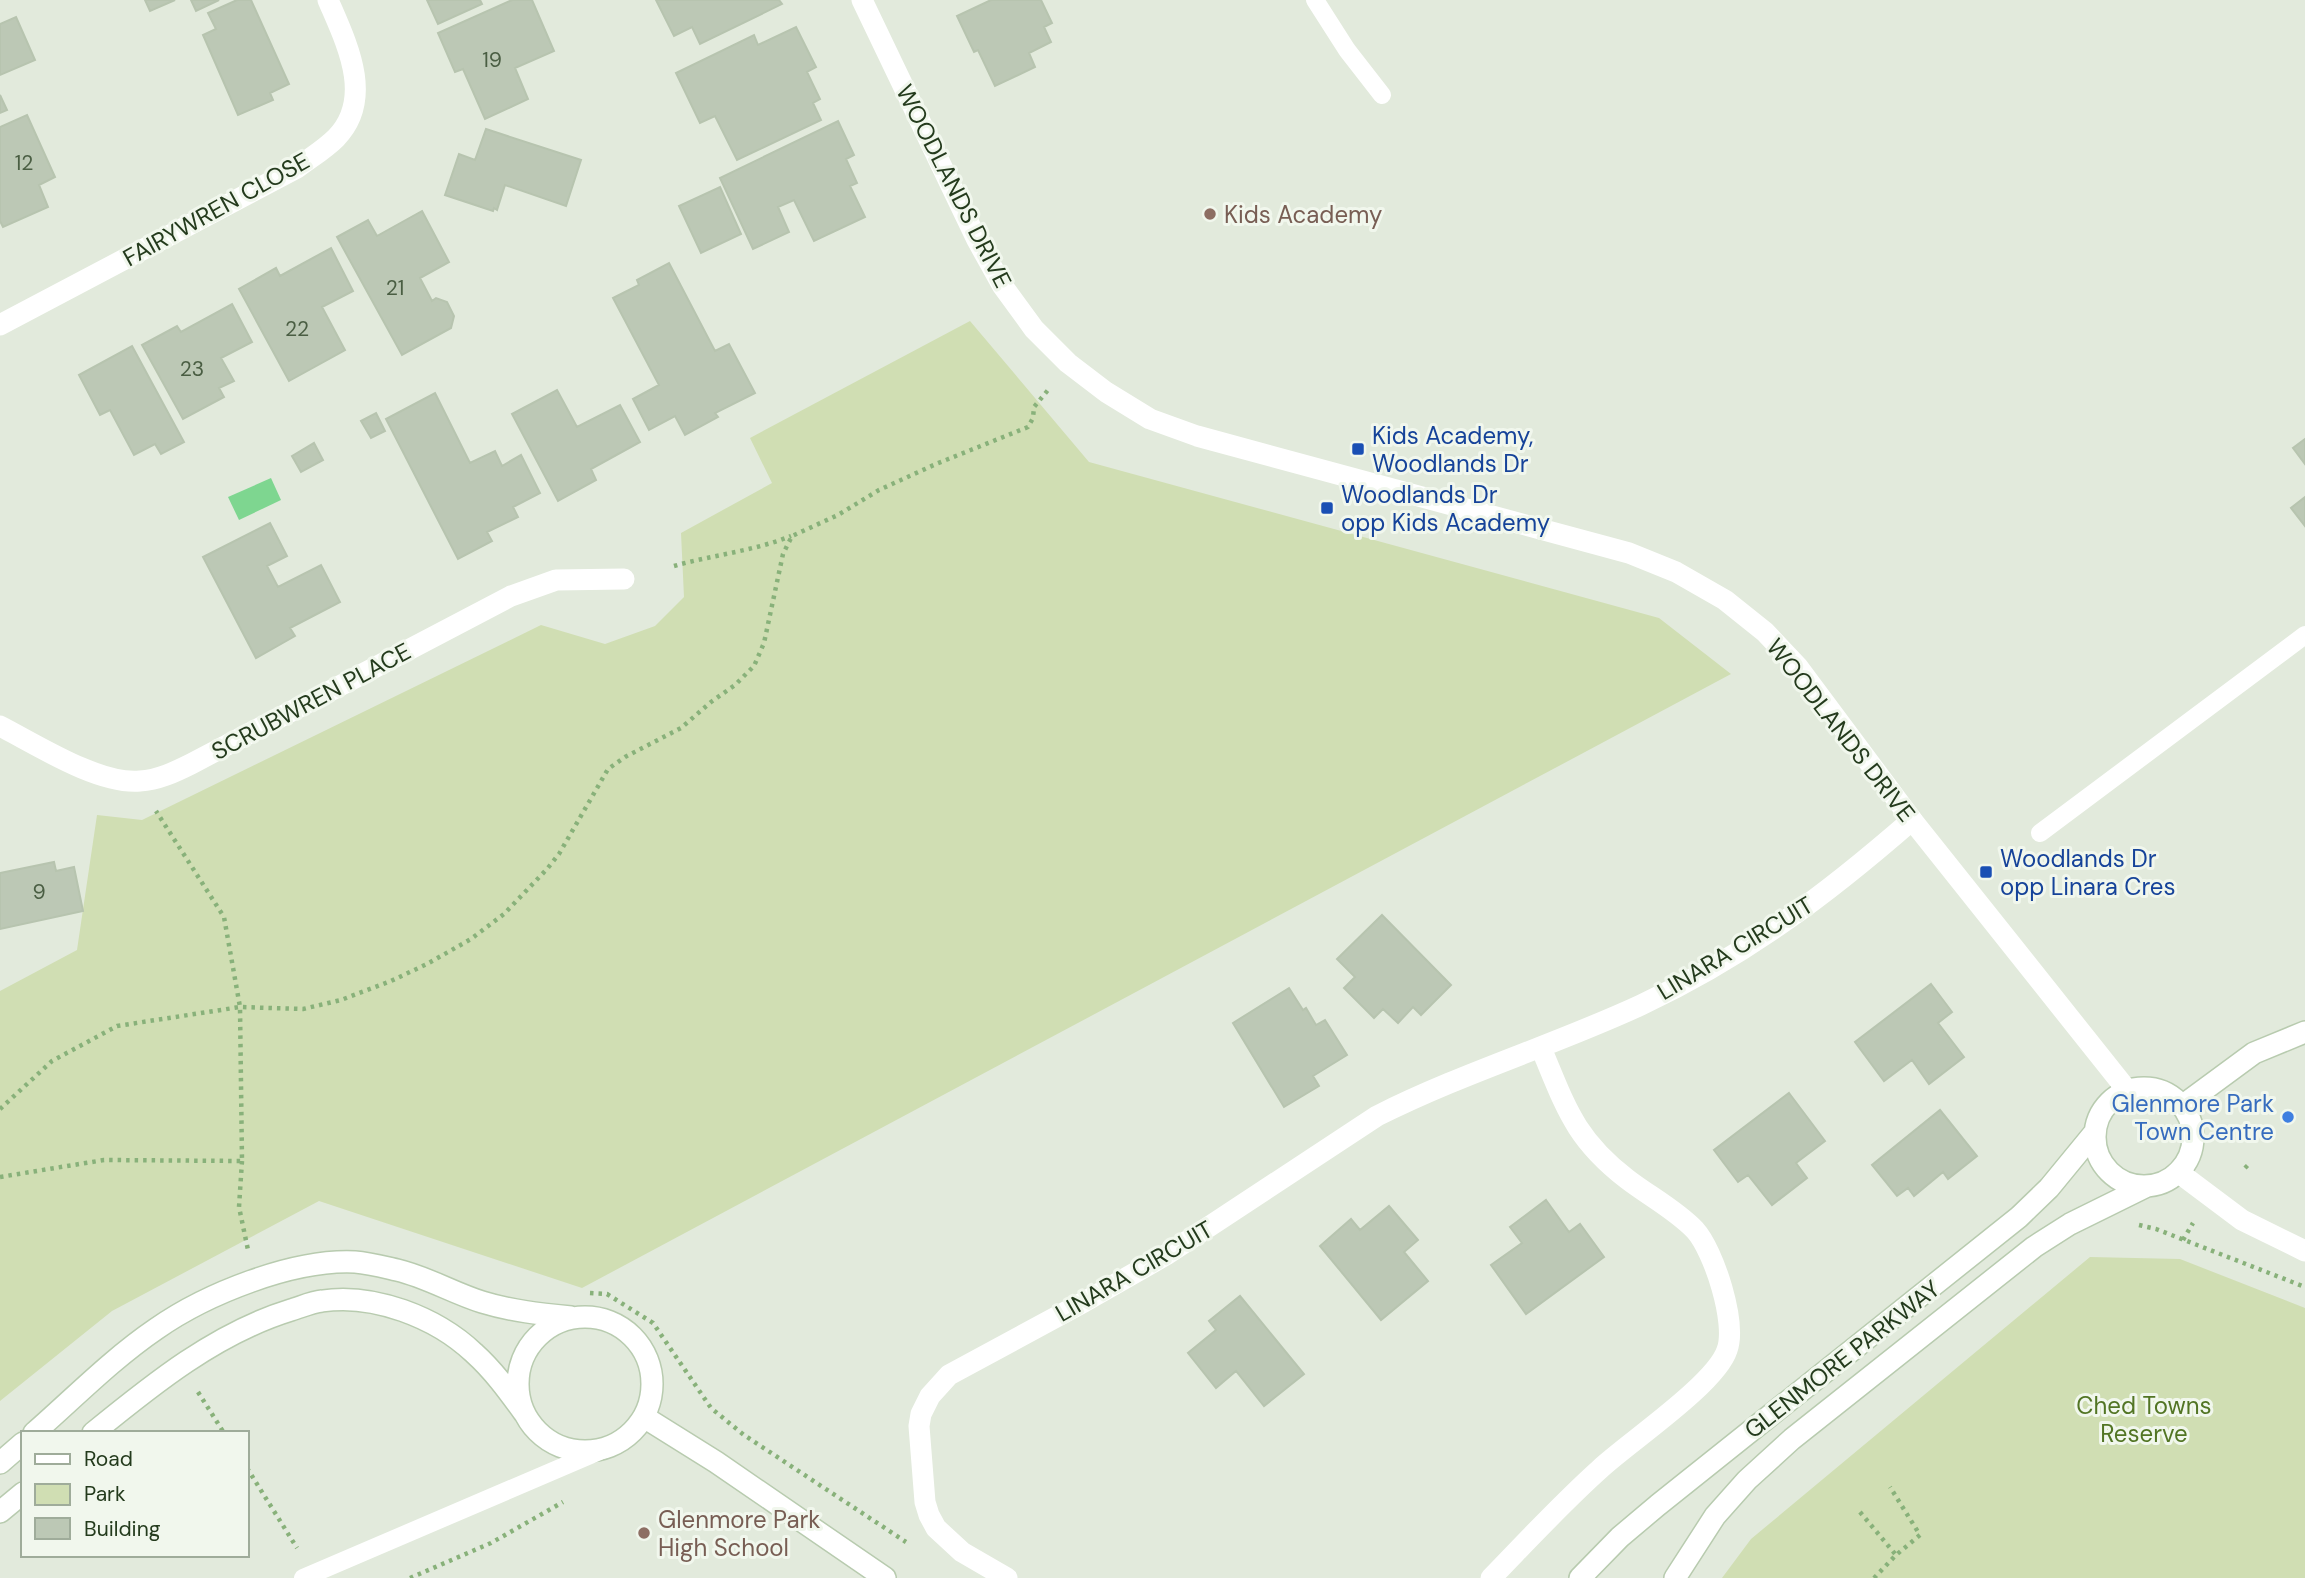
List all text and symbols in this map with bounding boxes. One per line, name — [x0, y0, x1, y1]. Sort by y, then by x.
house number: 19 — [482, 46, 502, 74]
street label: WOODLANDS DRIVE — [889, 79, 1019, 293]
street label: FAIRYWREN CLOSE — [117, 145, 315, 273]
house number: 12 — [15, 149, 33, 177]
place label: Kids Academy — [1224, 199, 1382, 230]
marker: Kids Academy — [1202, 206, 1218, 222]
house number: 21 — [386, 274, 404, 302]
house number: 22 — [285, 315, 309, 343]
house number: 23 — [180, 355, 204, 383]
place label: Kids Academy, Woodlands Dr — [1372, 420, 1533, 479]
marker: Kids Academy, Woodlands Dr — [1350, 441, 1366, 457]
place label: Woodlands Dr opp Kids Academy — [1341, 479, 1550, 538]
marker: Woodlands Dr opp Kids Academy — [1319, 500, 1335, 516]
street label: WOODLANDS DRIVE — [1760, 632, 1922, 828]
street label: SCRUBWREN PLACE — [206, 635, 416, 767]
place label: Woodlands Dr opp Linara Cres — [2000, 843, 2176, 902]
marker: Woodlands Dr opp Linara Cres — [1978, 864, 1994, 880]
house number: 9 — [32, 878, 46, 906]
street label: LINARA CIRCUIT — [1651, 889, 1819, 1007]
place label: Glenmore Park Town Centre — [2112, 1088, 2274, 1147]
marker: Glenmore Park Town Centre — [2280, 1109, 2296, 1125]
street label: LINARA CIRCUIT — [1050, 1213, 1218, 1329]
street label: GLENMORE PARKWAY — [1738, 1273, 1946, 1445]
park label: Ched Towns Reserve — [2076, 1390, 2212, 1449]
legend — [21, 1431, 248, 1557]
text: Road — [84, 1445, 133, 1473]
text: Park — [84, 1480, 126, 1508]
place label: Glenmore Park High School — [658, 1504, 820, 1563]
text: Building — [84, 1515, 161, 1543]
marker: Glenmore Park High School — [636, 1525, 652, 1541]

